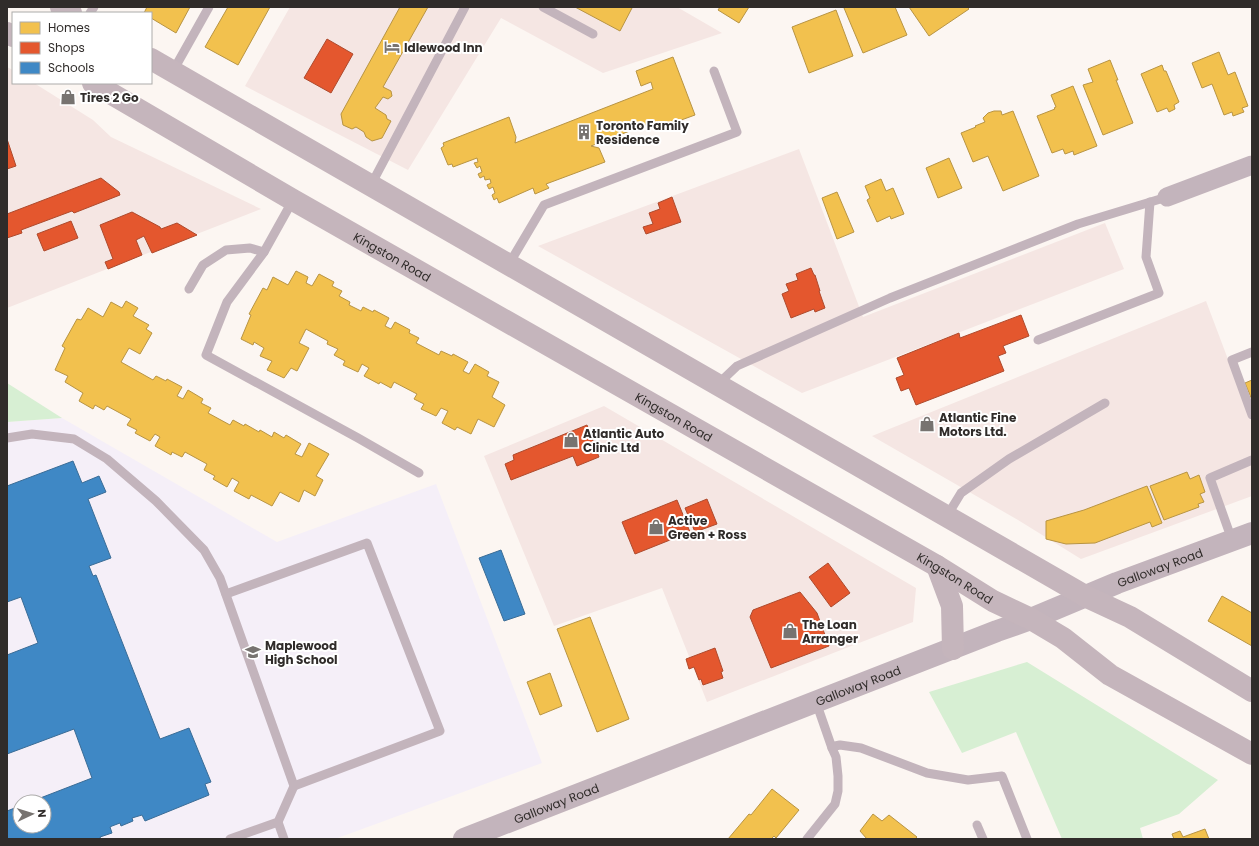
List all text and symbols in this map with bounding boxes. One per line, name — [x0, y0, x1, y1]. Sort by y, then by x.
legend — [12, 12, 152, 84]
text: Homes — [48, 19, 90, 36]
hotel icon: Idlewood Inn — [383, 38, 401, 56]
text: Shops — [48, 39, 85, 56]
place label: Idlewood Inn — [404, 39, 483, 56]
text: Schools — [48, 59, 95, 76]
shop icon: Tires 2 Go — [59, 88, 77, 106]
place label: Tires 2 Go — [80, 89, 139, 106]
place label: Toronto Family Residence — [596, 117, 689, 148]
building icon: Toronto Family Residence — [575, 123, 593, 141]
street label: Kingston Road — [351, 228, 434, 285]
street label: Kingston Road — [632, 388, 716, 445]
place label: Atlantic Fine Motors Ltd. — [939, 409, 1017, 440]
shop icon: Atlantic Fine Motors Ltd. — [918, 415, 936, 433]
place label: Atlantic Auto Clinic Ltd — [583, 425, 665, 456]
shop icon: Atlantic Auto Clinic Ltd — [562, 431, 580, 449]
place label: Active Green + Ross — [668, 512, 747, 543]
shop icon: Active Green + Ross — [647, 518, 665, 536]
street label: Galloway Road — [1114, 544, 1205, 591]
street label: Kingston Road — [914, 548, 996, 608]
place label: The Loan Arranger — [802, 616, 858, 647]
shop icon: The Loan Arranger — [781, 622, 799, 640]
place label: Maplewood High School — [265, 637, 338, 668]
school or university icon: Maplewood High School — [244, 643, 262, 661]
street label: Galloway Road — [813, 661, 903, 710]
street label: Galloway Road — [511, 779, 601, 827]
north arrow — [12, 794, 52, 834]
text: N — [34, 809, 50, 818]

